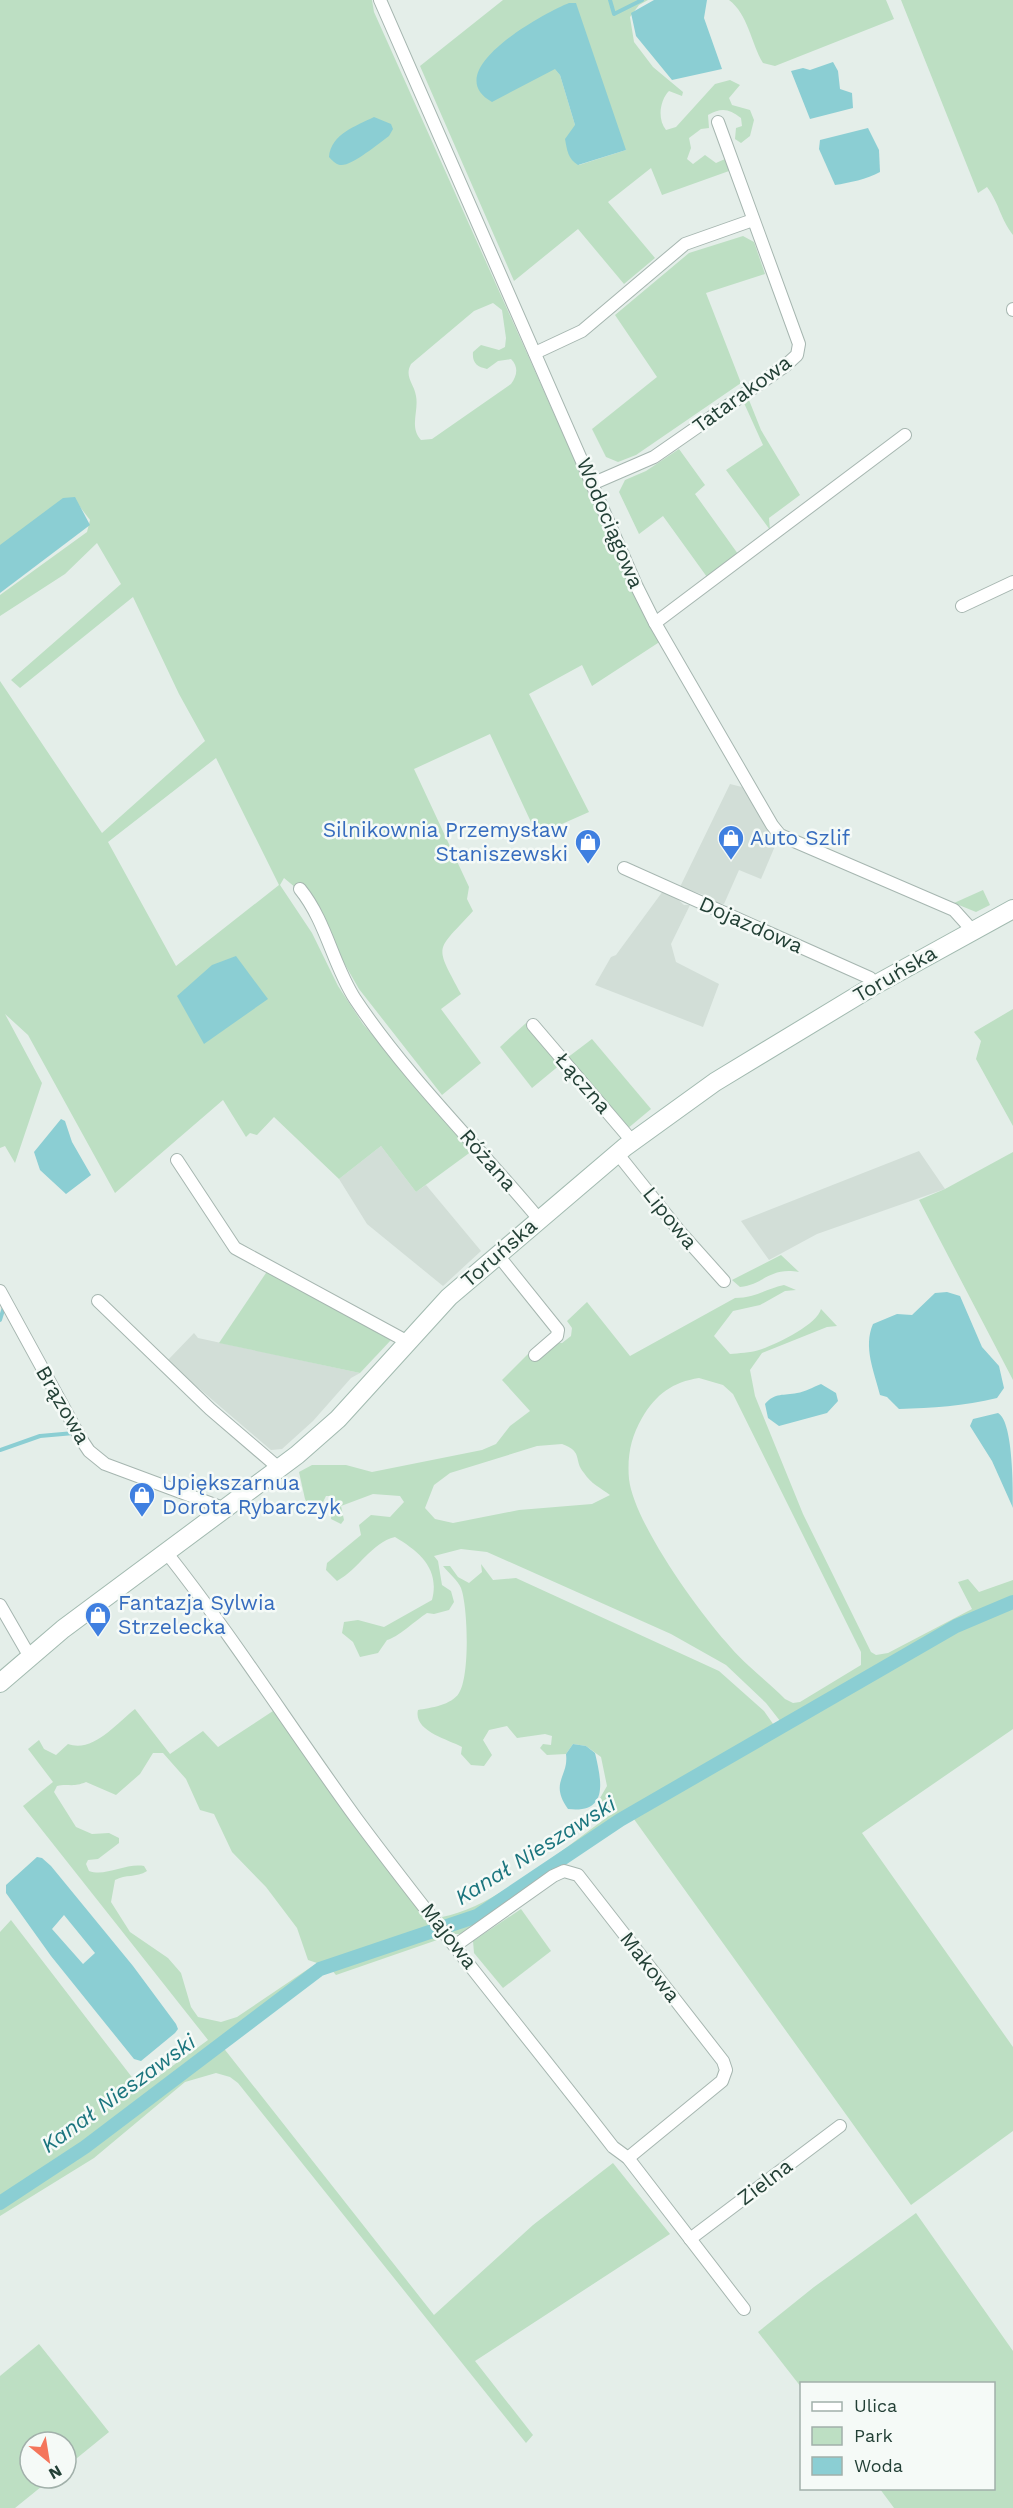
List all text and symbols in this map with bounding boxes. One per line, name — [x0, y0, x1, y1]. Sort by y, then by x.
street label: Tatarakowa — [687, 349, 796, 438]
street label: Wodociągowa — [572, 454, 649, 592]
place label: Silnikownia Przemysław Staniszewski — [323, 817, 568, 866]
shop icon: Auto Szlif — [716, 823, 746, 861]
place label: Auto Szlif — [750, 825, 850, 850]
shop icon: Silnikownia Przemysław Staniszewski — [573, 827, 603, 865]
street label: Dojazdowa — [695, 891, 807, 959]
street label: Toruńska — [849, 940, 941, 1007]
street label: Łączna — [550, 1047, 617, 1118]
street label: Różana — [455, 1124, 522, 1196]
street label: Lipowa — [638, 1182, 703, 1254]
street label: Toruńska — [456, 1213, 542, 1292]
street label: Brązowa — [31, 1361, 96, 1449]
place label: Upiększarnua Dorota Rybarczyk — [162, 1470, 341, 1519]
shop icon: Upiększarnua Dorota Rybarczyk — [127, 1480, 157, 1518]
place label: Fantazja Sylwia Strzelecka — [118, 1590, 275, 1639]
shop icon: Fantazja Sylwia Strzelecka — [83, 1600, 113, 1638]
water label: Kanał Nieszawski — [450, 1790, 621, 1910]
street label: Majowa — [416, 1898, 483, 1974]
street label: Makowa — [615, 1926, 686, 2007]
water label: Kanał Nieszawski — [36, 2028, 201, 2158]
street label: Zielna — [732, 2153, 797, 2210]
legend — [800, 2382, 995, 2490]
text: Ulica — [854, 2395, 897, 2416]
text: Park — [854, 2425, 893, 2446]
north arrow — [18, 2430, 78, 2490]
text: Woda — [854, 2455, 903, 2476]
text: N — [45, 2461, 65, 2484]

